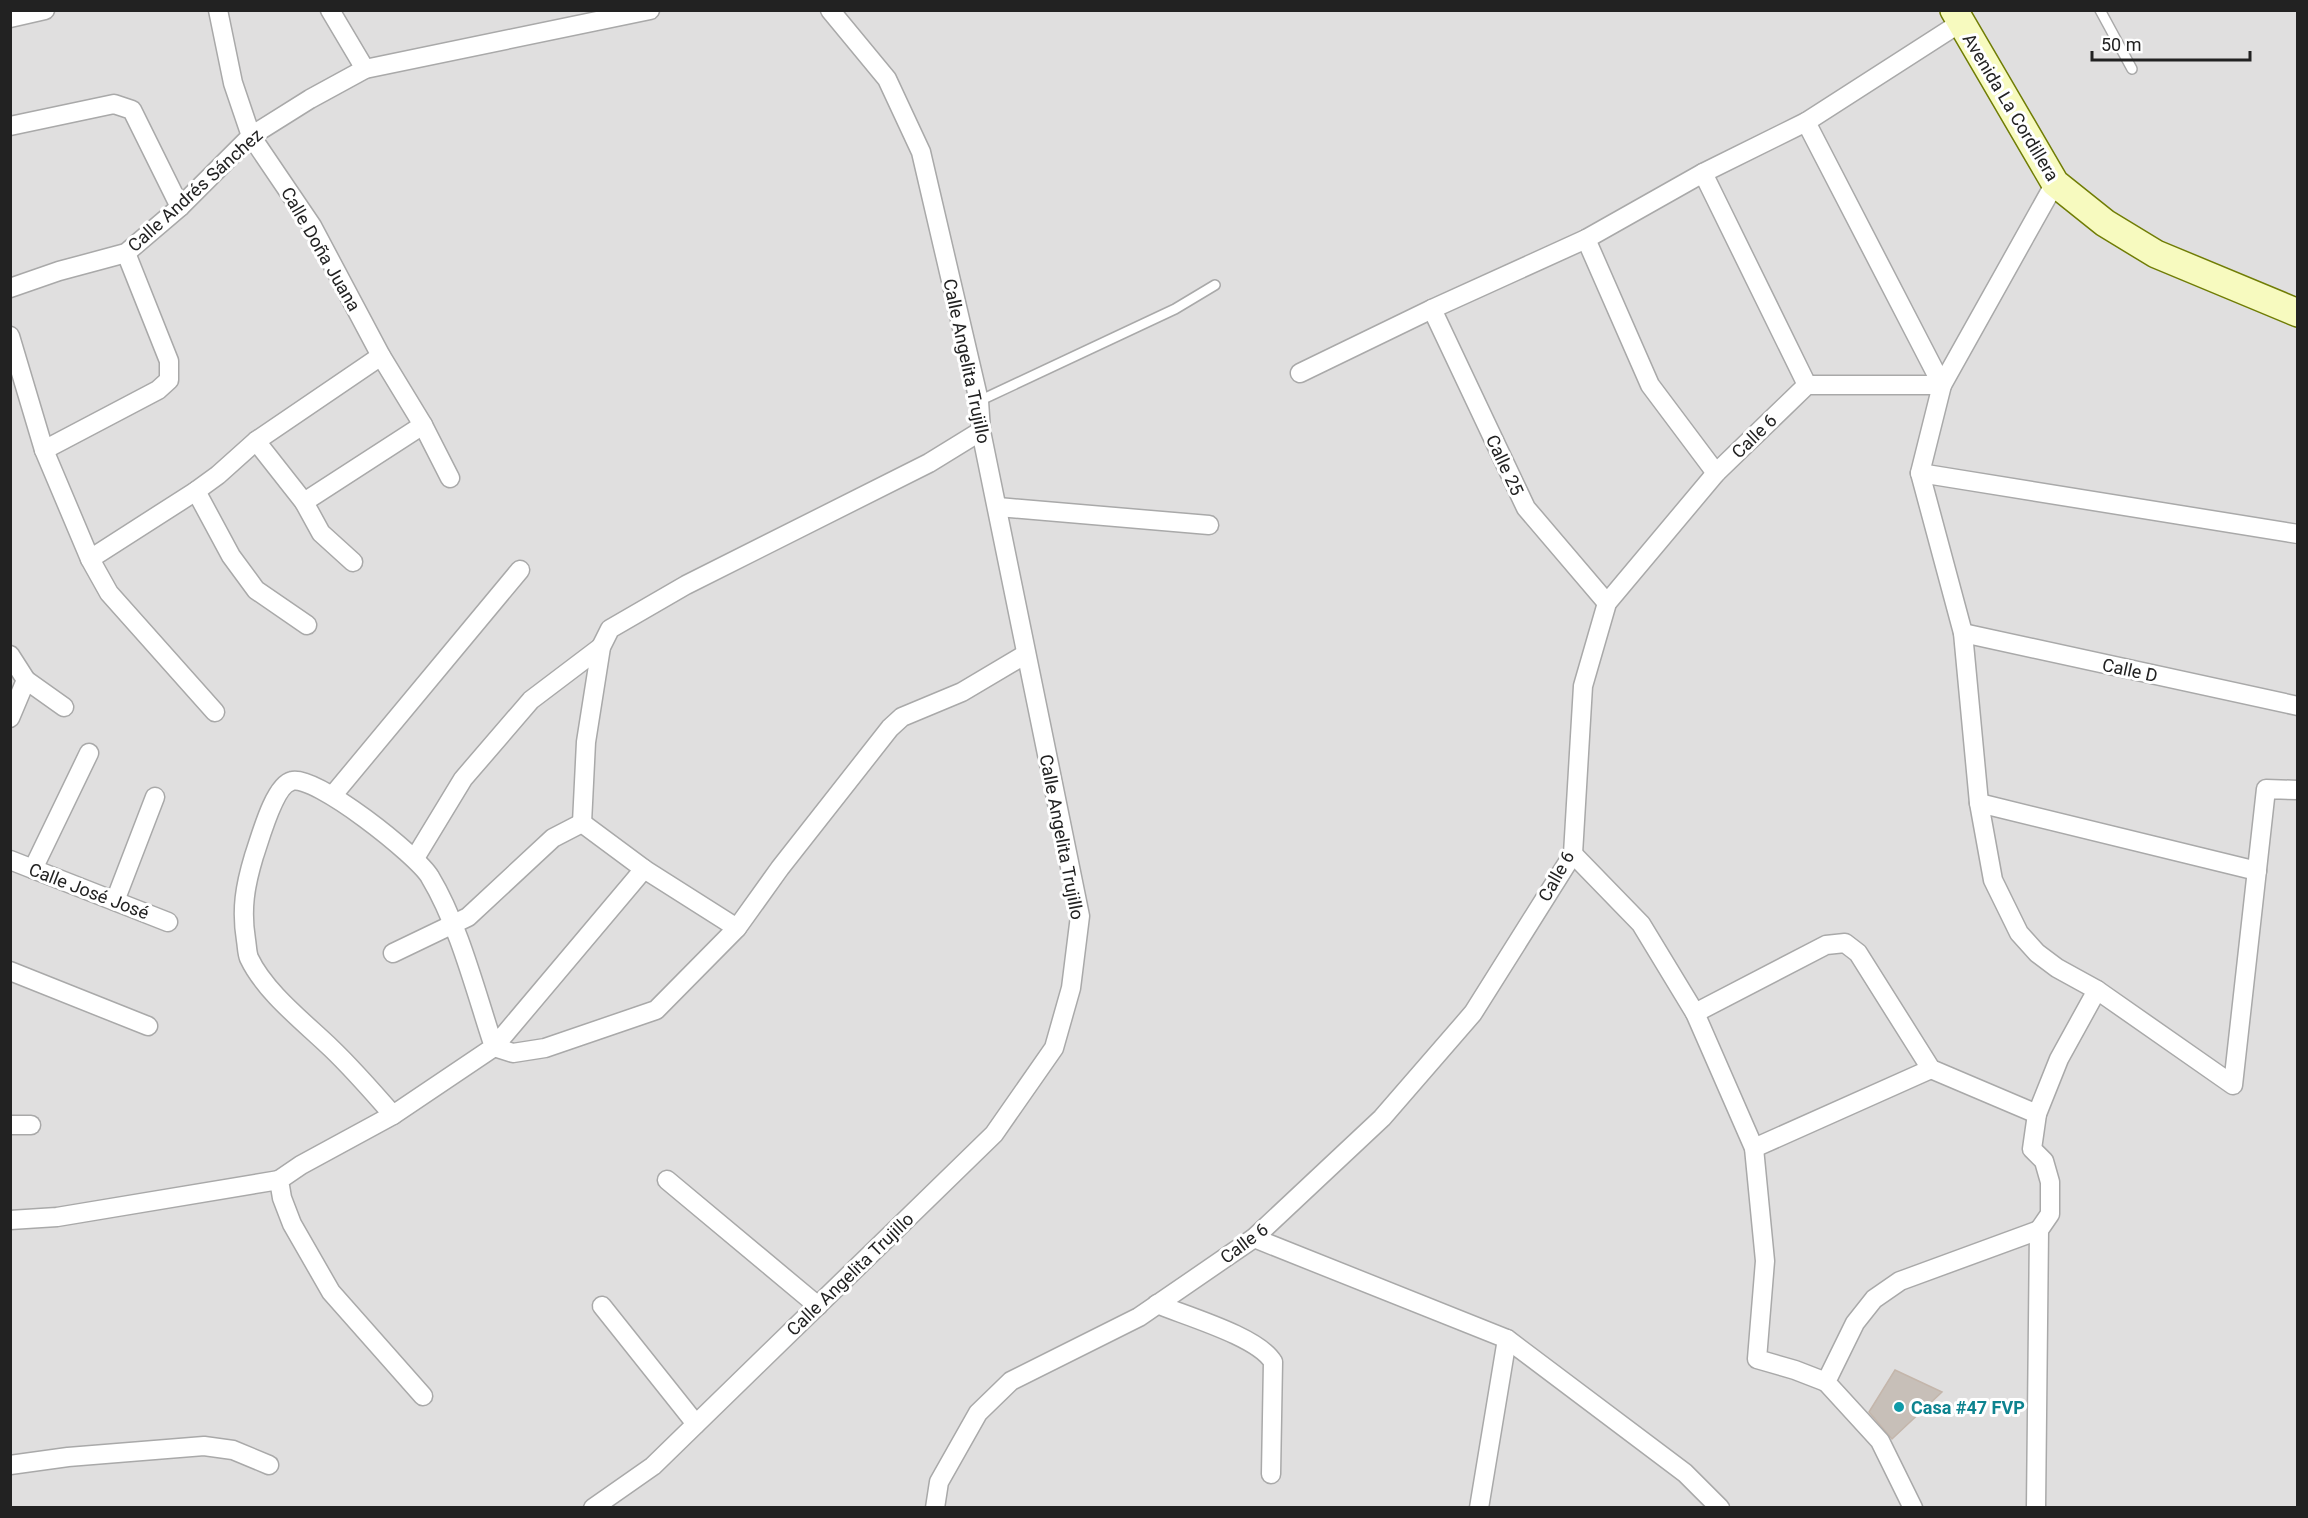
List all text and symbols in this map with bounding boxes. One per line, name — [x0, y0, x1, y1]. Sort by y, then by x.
scale bar — [2092, 24, 2250, 62]
street label: Avenida La Cordillera — [1959, 29, 2063, 185]
text: 50 m — [2101, 34, 2141, 55]
street label: Calle Andrés Sánchez — [123, 124, 267, 256]
street label: Calle Doña Juana — [277, 183, 365, 315]
street label: Calle Angelita Trujillo — [939, 277, 995, 445]
street label: Calle 6 — [1727, 410, 1781, 462]
street label: Calle 25 — [1482, 431, 1528, 499]
street label: Calle D — [2100, 654, 2160, 686]
street label: Calle Angelita Trujillo — [1036, 753, 1088, 921]
street label: Calle 6 — [1534, 847, 1578, 905]
street label: Calle José José — [26, 858, 152, 924]
street label: Calle Angelita Trujillo — [782, 1208, 918, 1340]
street label: Calle 6 — [1216, 1218, 1272, 1268]
place label: Casa #47 FVP — [1911, 1397, 2025, 1418]
marker: Casa #47 FVP — [1892, 1400, 1906, 1414]

